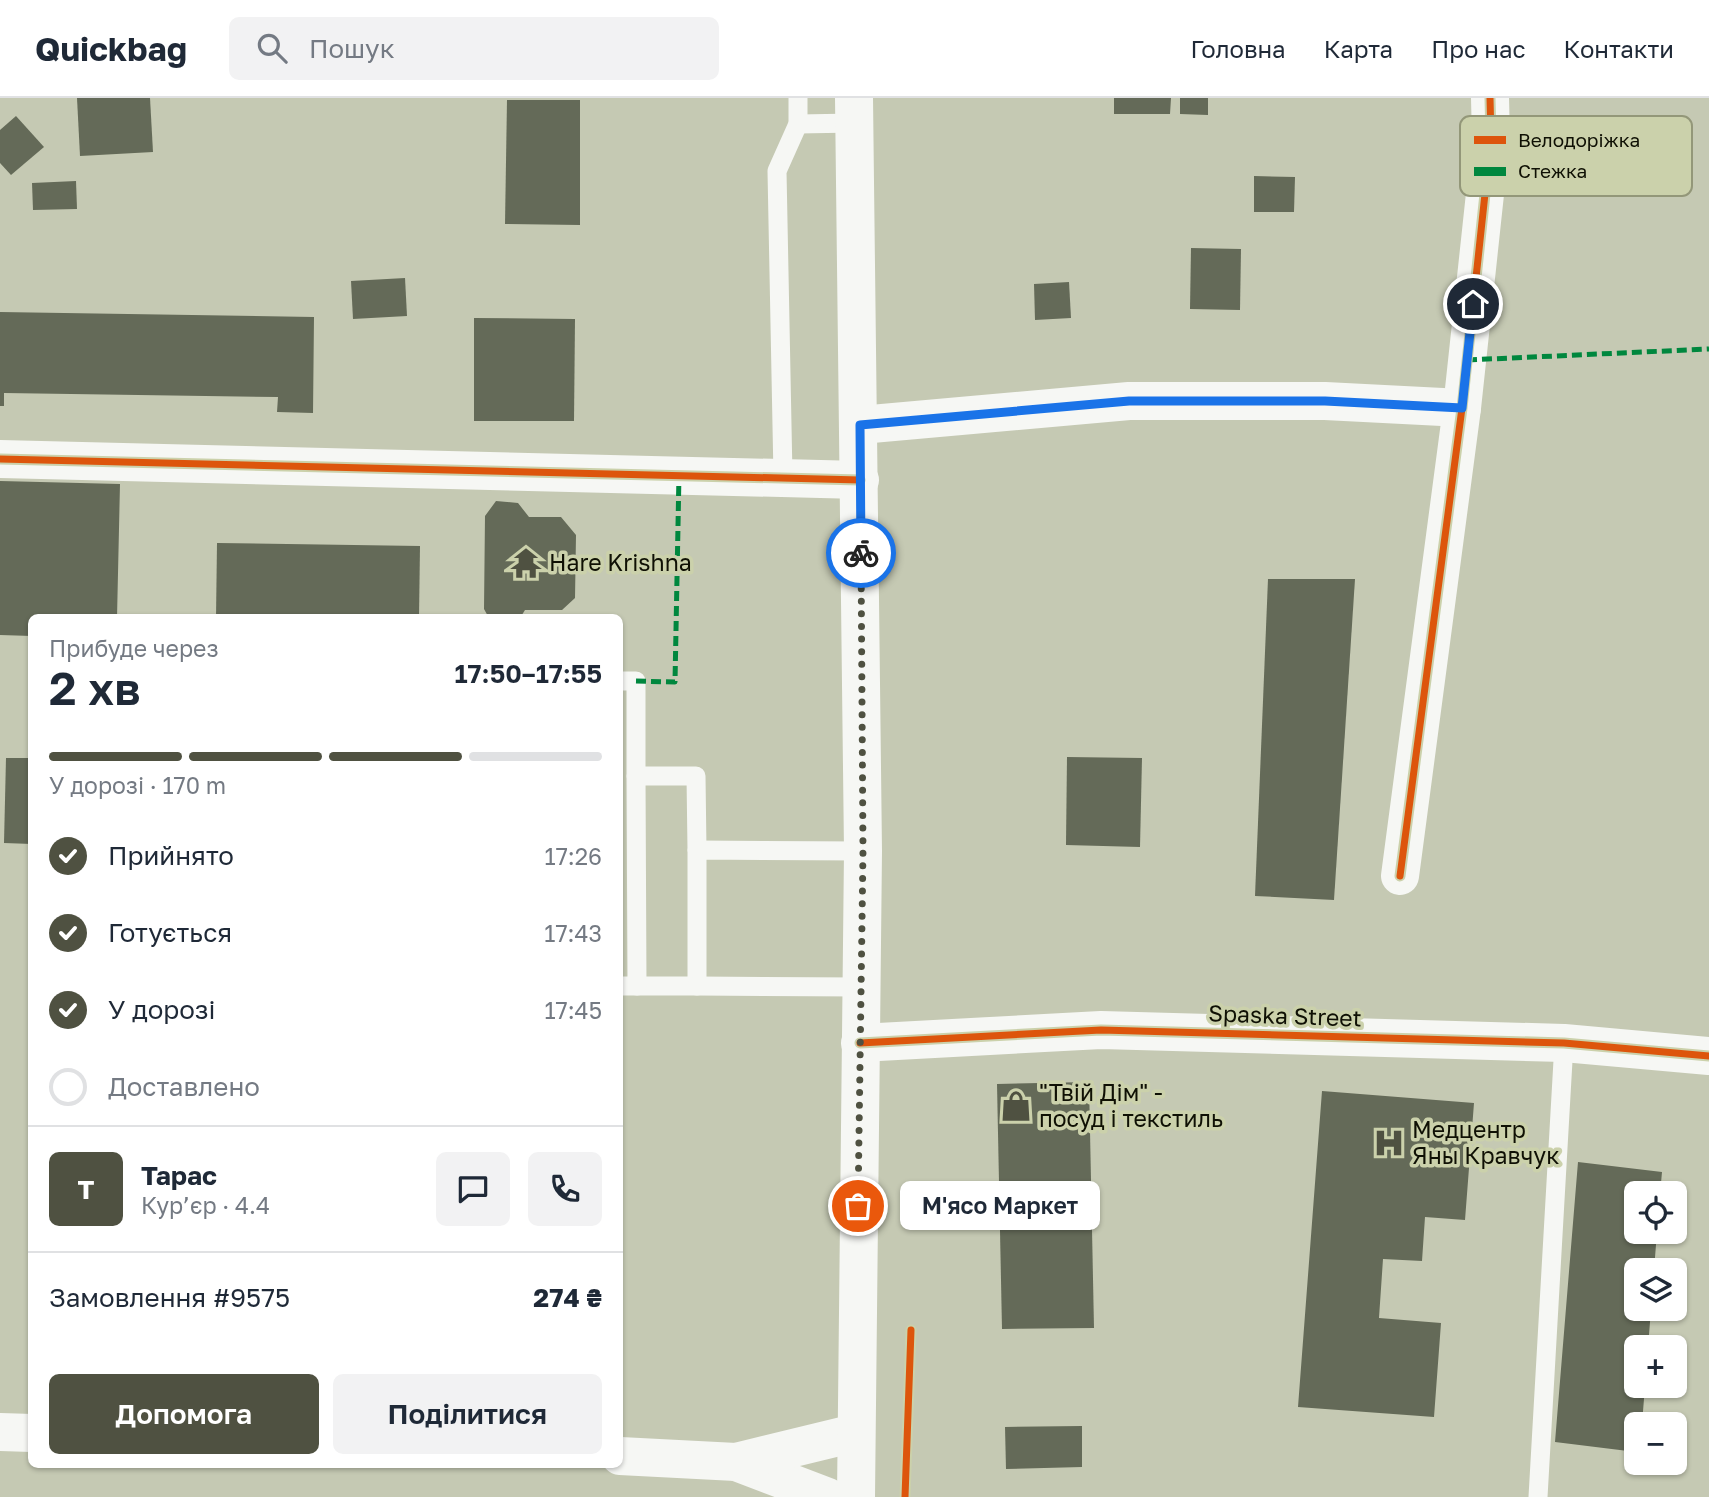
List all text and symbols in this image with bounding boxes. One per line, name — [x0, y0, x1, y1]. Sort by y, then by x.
search box — [229, 17, 719, 80]
text: Quickbag — [35, 29, 187, 68]
icon: search — [253, 29, 291, 67]
text: Пошук — [309, 33, 395, 64]
text: Головна — [1190, 34, 1286, 63]
text: Карта — [1324, 34, 1393, 63]
text: Про нас — [1431, 34, 1526, 63]
text: Контакти — [1564, 34, 1674, 63]
legend — [1460, 116, 1692, 196]
text: Велодоріжка — [1518, 128, 1640, 151]
text: Стежка — [1518, 159, 1587, 182]
pin — [1443, 274, 1503, 334]
icon: home — [1454, 285, 1492, 323]
courier — [826, 518, 896, 588]
icon: bike — [842, 534, 880, 572]
temple icon: Hare Krishna — [509, 546, 543, 580]
place label: Hare Krishna — [549, 548, 692, 576]
text: Прибуде через — [49, 634, 219, 662]
text: 17:50–17:55 — [454, 658, 602, 689]
text: 2 хв — [49, 660, 141, 715]
text: У дорозі · 170 m — [49, 771, 226, 799]
icon: check — [49, 837, 87, 875]
text: Прийнято — [108, 840, 234, 871]
text: 17:26 — [545, 842, 602, 870]
icon: check — [49, 914, 87, 952]
text: Готується — [108, 917, 232, 948]
text: 17:43 — [544, 919, 602, 947]
icon: check — [49, 991, 87, 1029]
text: У дорозі — [108, 994, 215, 1025]
text: 17:45 — [544, 996, 602, 1024]
street label: Spaska Street — [1208, 998, 1362, 1032]
text: Доставлено — [108, 1071, 260, 1102]
place label: "Твій Дім" - посуд і текстиль — [1039, 1078, 1223, 1132]
shop icon: "Твій Дім" - посуд і текстиль — [999, 1089, 1033, 1123]
place label: Медцентр Яны Кравчук — [1412, 1115, 1559, 1169]
hospital icon: Медцентр Яны Кравчук — [1372, 1126, 1406, 1160]
button: chat — [436, 1152, 510, 1226]
button: phone — [528, 1152, 602, 1226]
text: Тарас — [141, 1160, 217, 1191]
text: Т — [78, 1174, 94, 1205]
pin — [828, 1176, 888, 1236]
map controls — [1624, 1181, 1687, 1475]
button: locate — [1624, 1181, 1687, 1244]
callout: М'ясо Маркет — [900, 1182, 1100, 1230]
icon: bag — [839, 1187, 877, 1225]
text: Кур’єр · 4.4 — [141, 1191, 270, 1219]
text: М'ясо Маркет — [922, 1191, 1078, 1219]
button: layers — [1624, 1258, 1687, 1321]
text: Замовлення #9575 — [49, 1282, 290, 1313]
text: 274 ₴ — [533, 1282, 602, 1313]
button: + — [1624, 1335, 1687, 1398]
button: Допомога — [49, 1374, 319, 1454]
button: Поділитися — [333, 1374, 602, 1454]
button: − — [1624, 1412, 1687, 1475]

